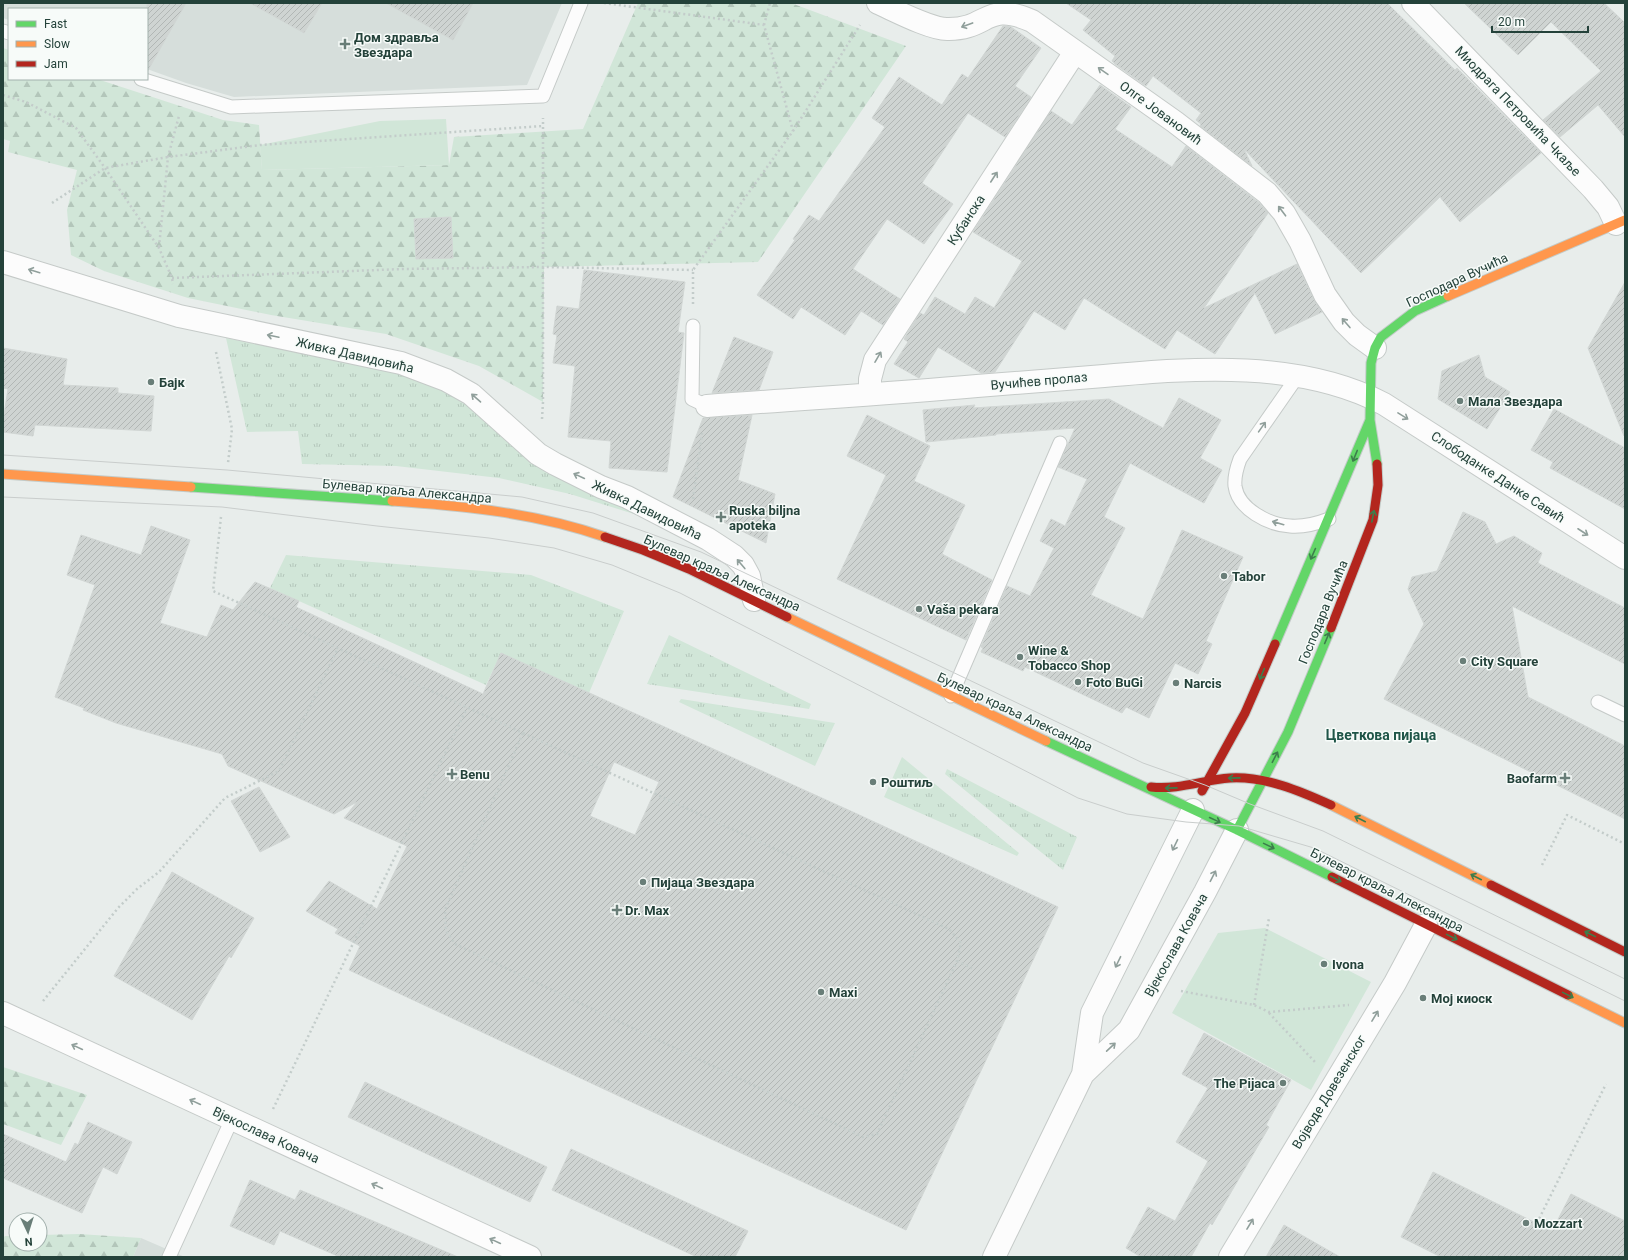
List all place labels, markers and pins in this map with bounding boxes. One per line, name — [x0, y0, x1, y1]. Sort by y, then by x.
place label: Дом здравља Звездара — [354, 30, 439, 60]
marker: Дом здравља Звездара — [339, 38, 351, 50]
place label: Бајк — [159, 375, 185, 390]
marker: Бајк — [146, 377, 156, 387]
place label: Мала Звездара — [1468, 394, 1562, 409]
marker: Мала Звездара — [1455, 396, 1465, 406]
place label: Ruska biljna apoteka — [729, 503, 800, 533]
marker: Ruska biljna apoteka — [716, 512, 726, 522]
place label: Tabor — [1232, 569, 1266, 584]
marker: Tabor — [1219, 571, 1229, 581]
place label: Vaša pekara — [927, 602, 999, 617]
marker: Vaša pekara — [914, 604, 924, 614]
place label: Wine & Tobacco Shop — [1028, 643, 1111, 673]
marker: Wine & Tobacco Shop — [1015, 652, 1025, 662]
place label: City Square — [1471, 654, 1538, 669]
marker: City Square — [1458, 656, 1468, 666]
place label: Foto BuGi — [1086, 675, 1143, 690]
place label: Narcis — [1184, 676, 1222, 691]
marker: Foto BuGi — [1073, 677, 1083, 687]
marker: Narcis — [1171, 678, 1181, 688]
place label: Benu — [460, 767, 490, 782]
marker: Benu — [447, 769, 457, 779]
place label: Baofarm — [1507, 771, 1557, 786]
marker: Baofarm — [1560, 773, 1570, 783]
place label: Роштиљ — [881, 775, 933, 790]
marker: Роштиљ — [868, 777, 878, 787]
place label: Пијаца Звездара — [651, 875, 755, 890]
marker: Пијаца Звездара — [638, 877, 648, 887]
place label: Dr. Max — [625, 903, 670, 918]
marker: Dr. Max — [612, 905, 622, 915]
place label: Ivona — [1332, 957, 1364, 972]
marker: Ivona — [1319, 959, 1329, 969]
place label: Maxi — [829, 985, 857, 1000]
marker: Maxi — [816, 987, 826, 997]
place label: Мој киоск — [1431, 991, 1493, 1006]
marker: Мој киоск — [1418, 993, 1428, 1003]
place label: The Pijaca — [1214, 1076, 1275, 1091]
marker: The Pijaca — [1278, 1078, 1288, 1088]
place label: Mozzart — [1534, 1216, 1583, 1231]
marker: Mozzart — [1521, 1218, 1531, 1228]

